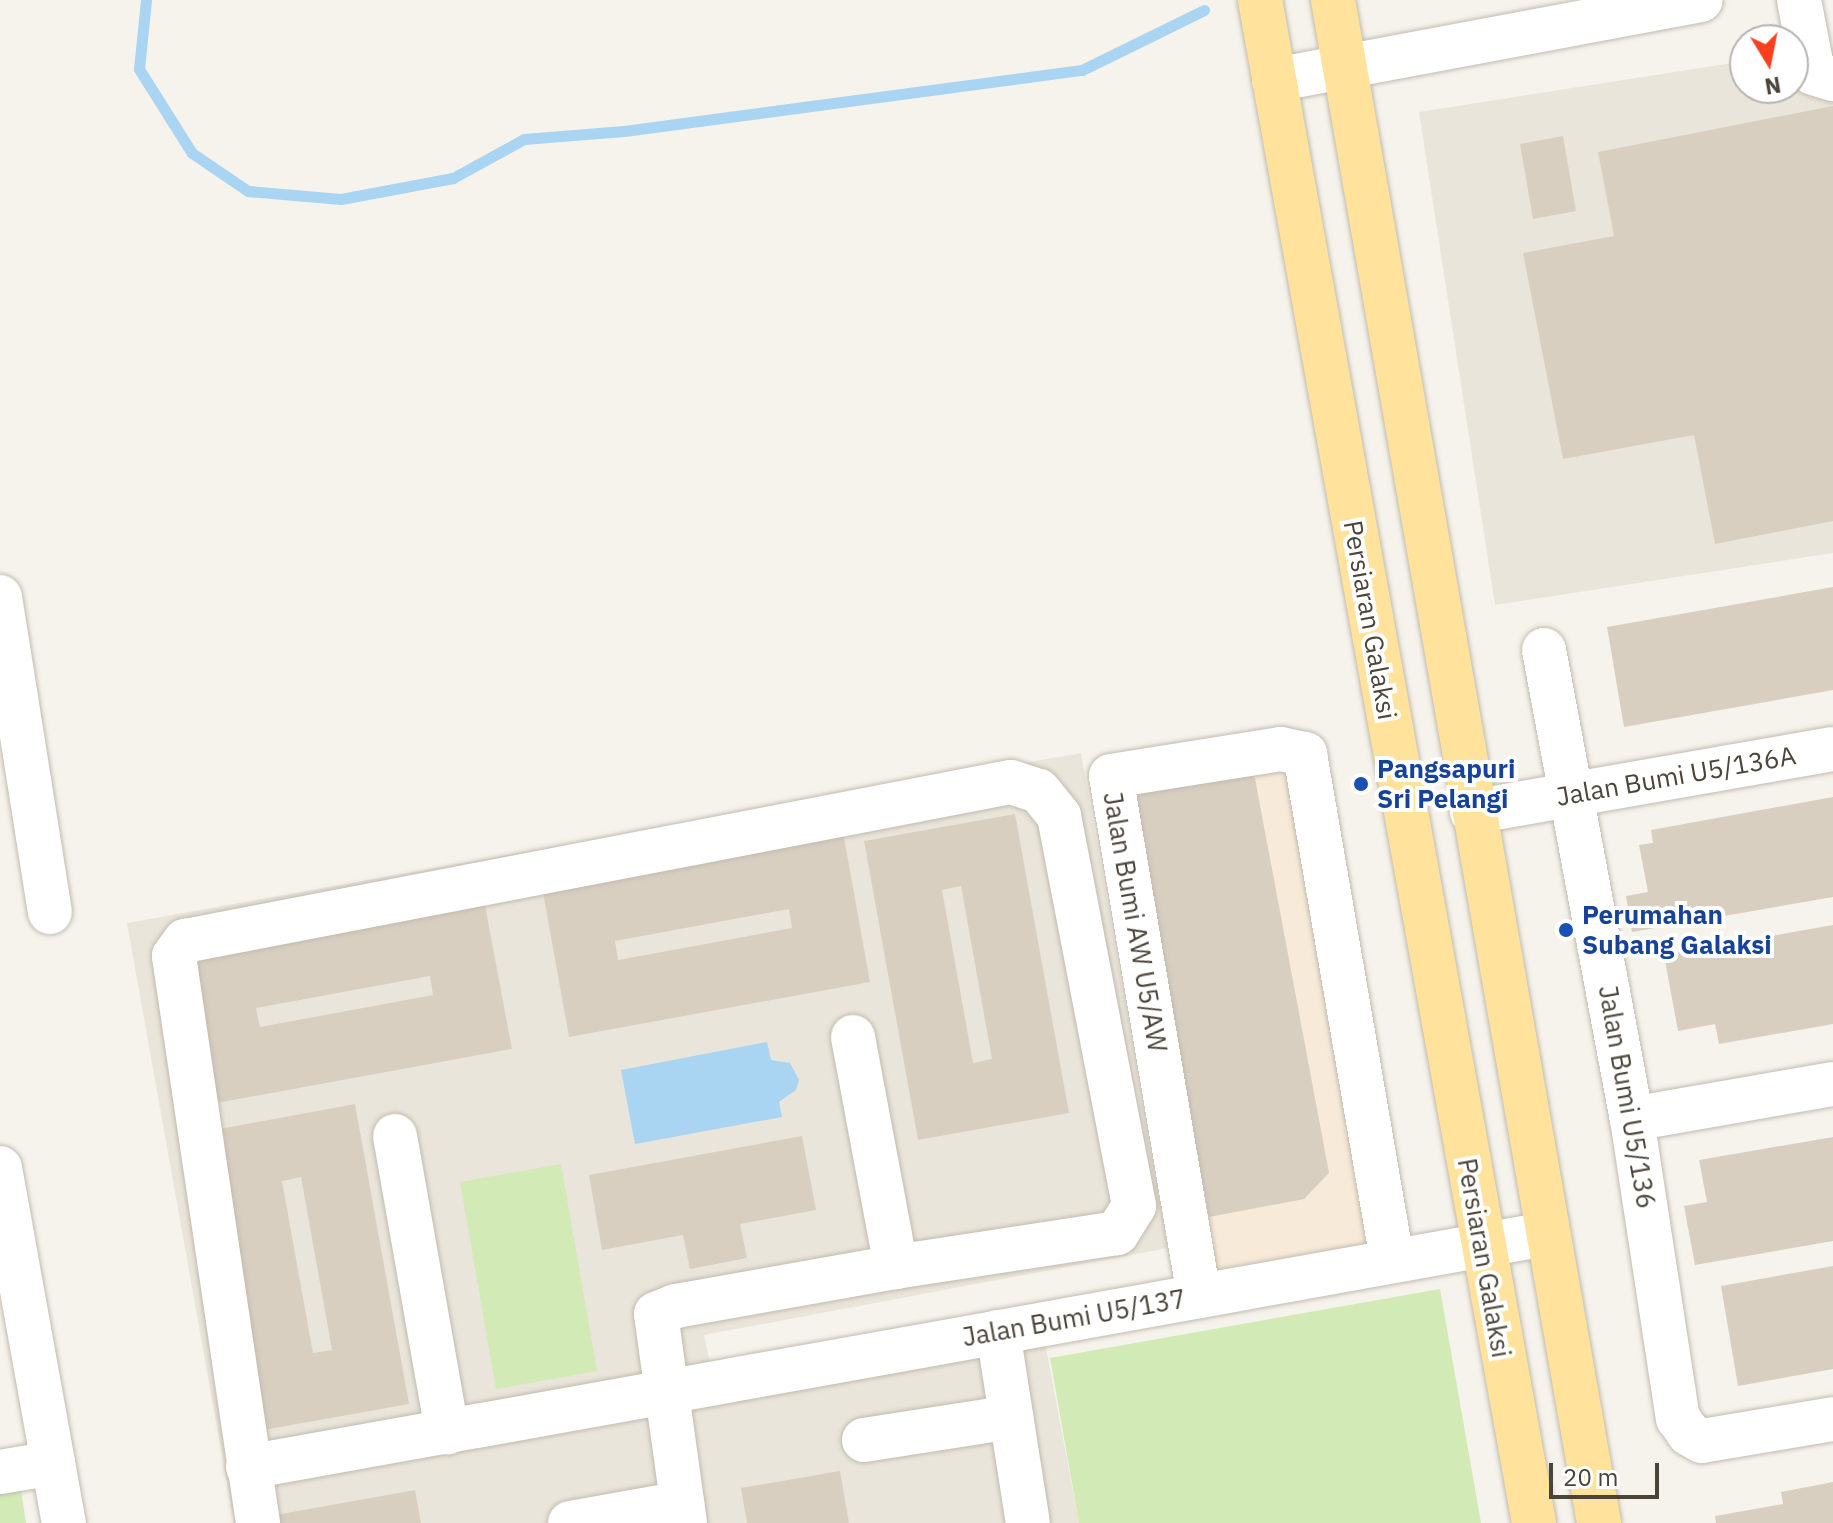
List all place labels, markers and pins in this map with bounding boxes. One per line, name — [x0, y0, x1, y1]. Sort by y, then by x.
place label: Pangsapuri Sri Pelangi — [1377, 753, 1515, 814]
marker: Pangsapuri Sri Pelangi — [1352, 775, 1370, 793]
place label: Perumahan Subang Galaksi — [1582, 899, 1772, 960]
marker: Perumahan Subang Galaksi — [1557, 921, 1575, 939]

